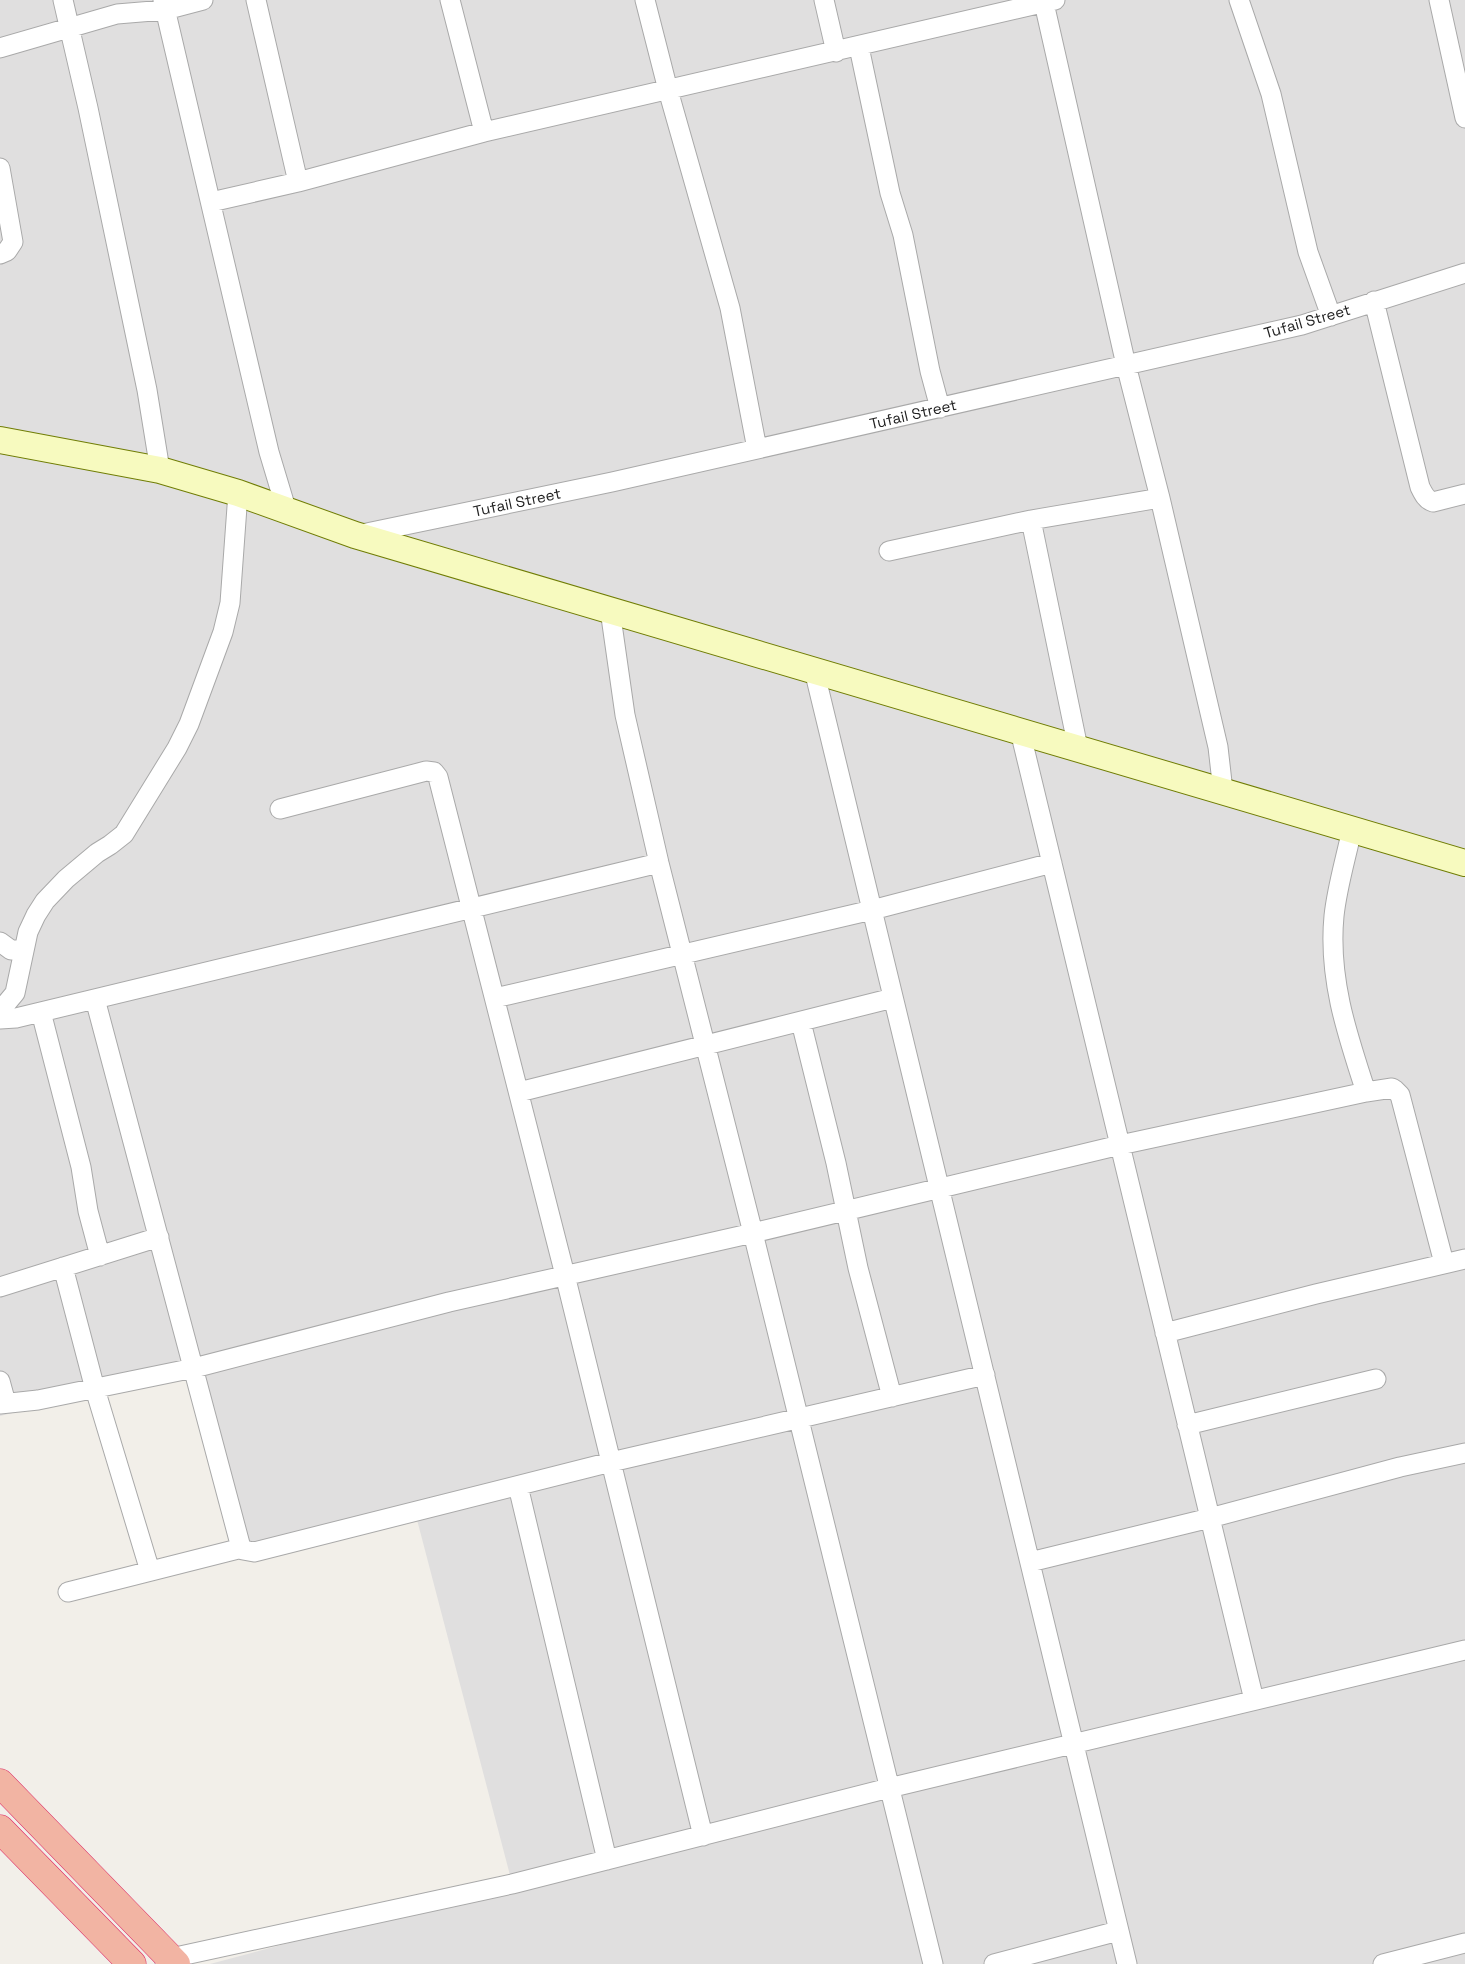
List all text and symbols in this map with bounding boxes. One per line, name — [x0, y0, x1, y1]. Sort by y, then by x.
street label: Tufail Street — [1262, 300, 1352, 342]
street label: Tufail Street — [867, 395, 959, 433]
street label: Tufail Street — [471, 483, 563, 521]

